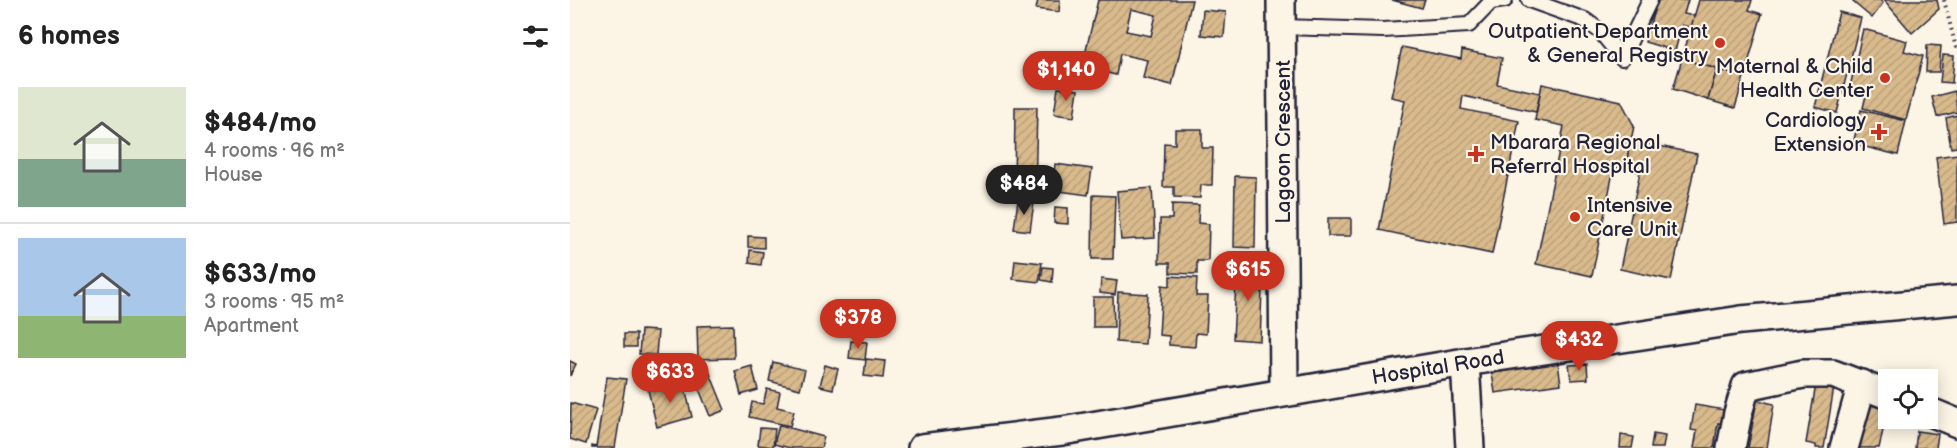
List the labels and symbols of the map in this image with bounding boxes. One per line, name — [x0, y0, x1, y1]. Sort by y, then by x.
place label: Outpatient Department & General Registry — [1488, 19, 1709, 68]
marker: Outpatient Department & General Registry — [1713, 36, 1727, 50]
pin: $1,140 — [1017, 51, 1115, 102]
place label: Maternal & Child Health Center — [1715, 54, 1873, 103]
street label: Lagoon Crescent — [1271, 60, 1296, 224]
marker: Maternal & Child Health Center — [1878, 71, 1892, 85]
place label: Cardiology Extension — [1765, 108, 1866, 157]
marker: Cardiology Extension — [1870, 123, 1888, 141]
place label: Mbarara Regional Referral Hospital — [1490, 130, 1660, 179]
marker: Mbarara Regional Referral Hospital — [1467, 145, 1485, 163]
pin: $484 — [988, 165, 1060, 216]
place label: Intensive Care Unit — [1587, 193, 1678, 242]
marker: Intensive Care Unit — [1568, 210, 1582, 224]
pin: $615 — [1212, 251, 1284, 302]
pin: $378 — [822, 299, 894, 350]
pin: $432 — [1543, 321, 1615, 372]
street label: Hospital Road — [1370, 345, 1506, 390]
pin: $633 — [634, 353, 706, 404]

